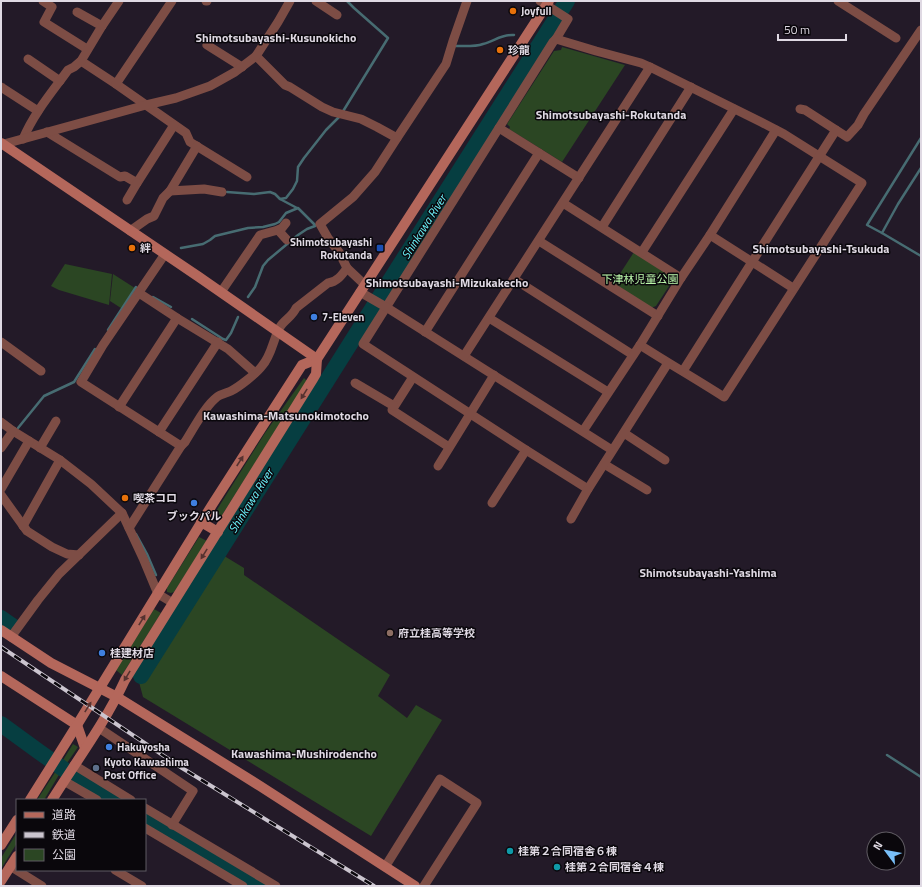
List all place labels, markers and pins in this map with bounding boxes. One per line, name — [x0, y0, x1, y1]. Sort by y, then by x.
place label: Joyfull — [521, 3, 551, 19]
marker: Joyfull — [508, 6, 518, 16]
place label: 珍龍 — [508, 42, 530, 58]
marker: 珍龍 — [495, 45, 505, 55]
place label: Shimotsubayashi Rokutanda — [290, 234, 372, 263]
place label: 絆 — [140, 240, 151, 256]
marker: 絆 — [127, 243, 137, 253]
marker: Shimotsubayashi Rokutanda — [375, 243, 385, 253]
place label: 7-Eleven — [322, 309, 364, 325]
marker: 7-Eleven — [309, 312, 319, 322]
place label: 喫茶コロ — [133, 490, 177, 506]
marker: 喫茶コロ — [120, 493, 130, 503]
marker: ブックパル — [189, 498, 199, 508]
place label: ブックパル — [167, 508, 221, 524]
place label: 府立桂高等学校 — [398, 625, 475, 641]
marker: 府立桂高等学校 — [385, 628, 395, 638]
place label: 桂建材店 — [110, 645, 154, 661]
marker: 桂建材店 — [97, 648, 107, 658]
place label: Hakuyosha — [117, 739, 170, 755]
marker: Hakuyosha — [104, 742, 114, 752]
place label: Kyoto Kawashima Post Office — [104, 754, 189, 783]
marker: Kyoto Kawashima Post Office — [91, 763, 101, 773]
place label: 桂第２合同宿舎６棟 — [518, 843, 617, 859]
marker: 桂第２合同宿舎６棟 — [505, 846, 515, 856]
place label: 桂第２合同宿舎４棟 — [565, 859, 664, 875]
marker: 桂第２合同宿舎４棟 — [552, 862, 562, 872]

